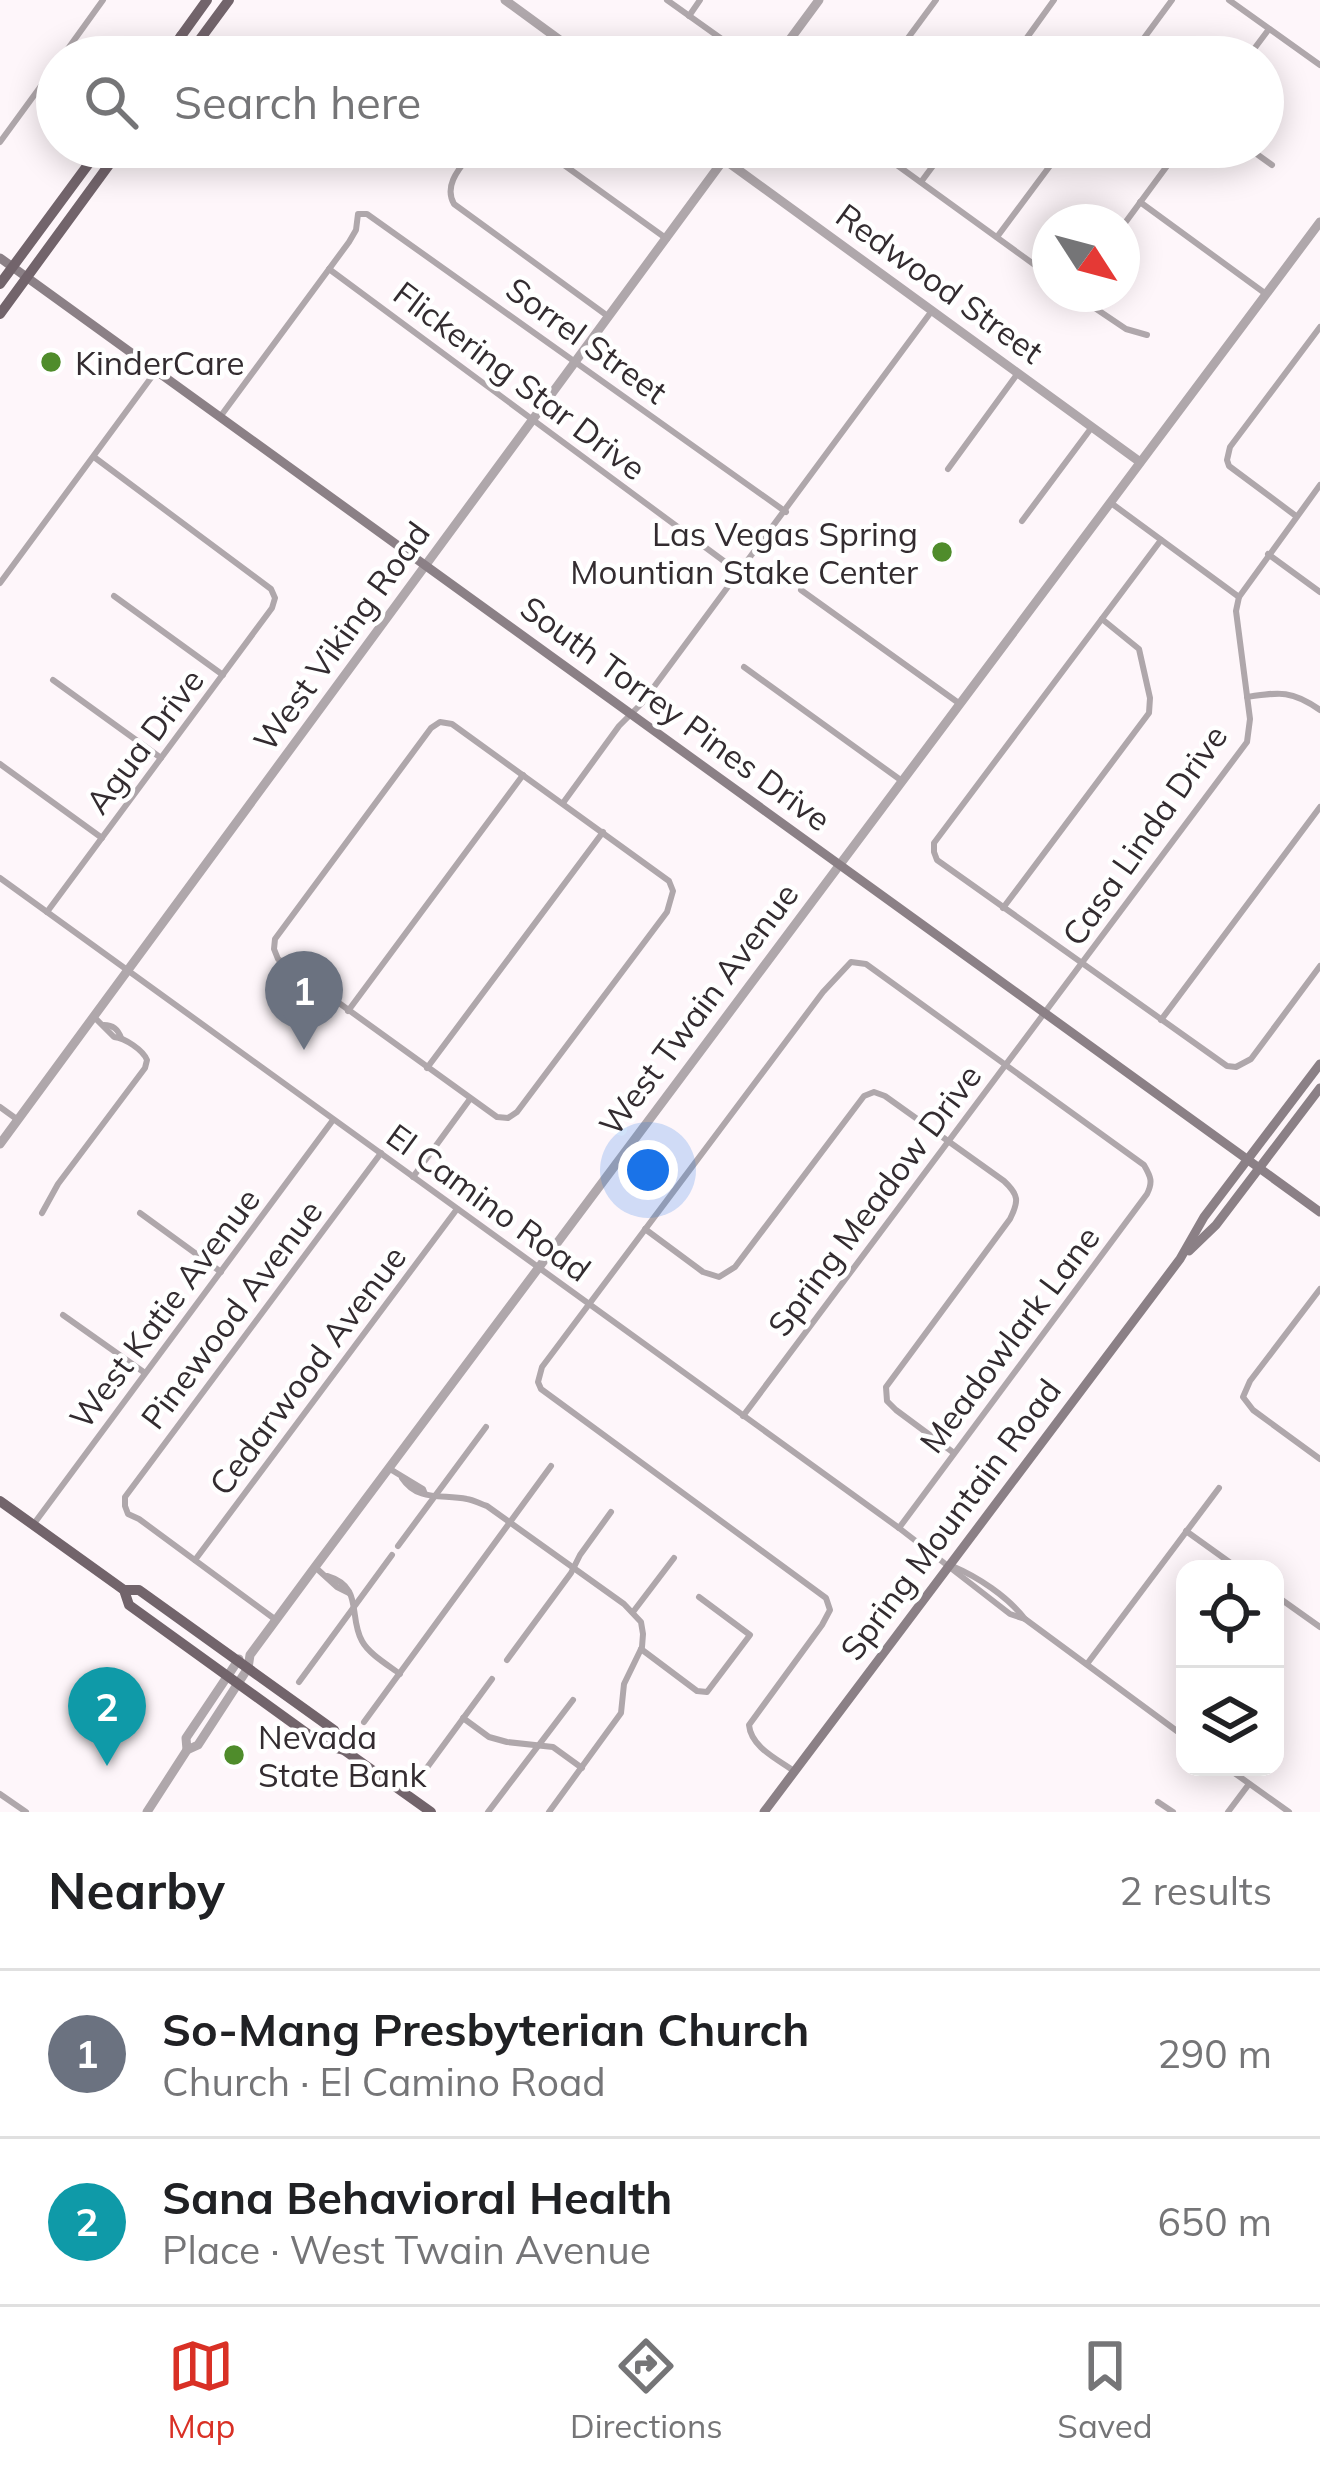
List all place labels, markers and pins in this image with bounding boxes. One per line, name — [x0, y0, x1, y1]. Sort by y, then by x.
place label: KinderCare — [75, 342, 244, 383]
marker: KinderCare — [38, 349, 64, 375]
place label: Las Vegas Spring Mountian Stake Center — [570, 513, 918, 592]
marker: Las Vegas Spring Mountian Stake Center — [929, 539, 955, 565]
pin: 1 — [265, 951, 343, 1050]
pin: 2 — [68, 1667, 146, 1766]
place label: Nevada State Bank — [258, 1716, 427, 1795]
marker: Nevada State Bank — [221, 1742, 247, 1768]

